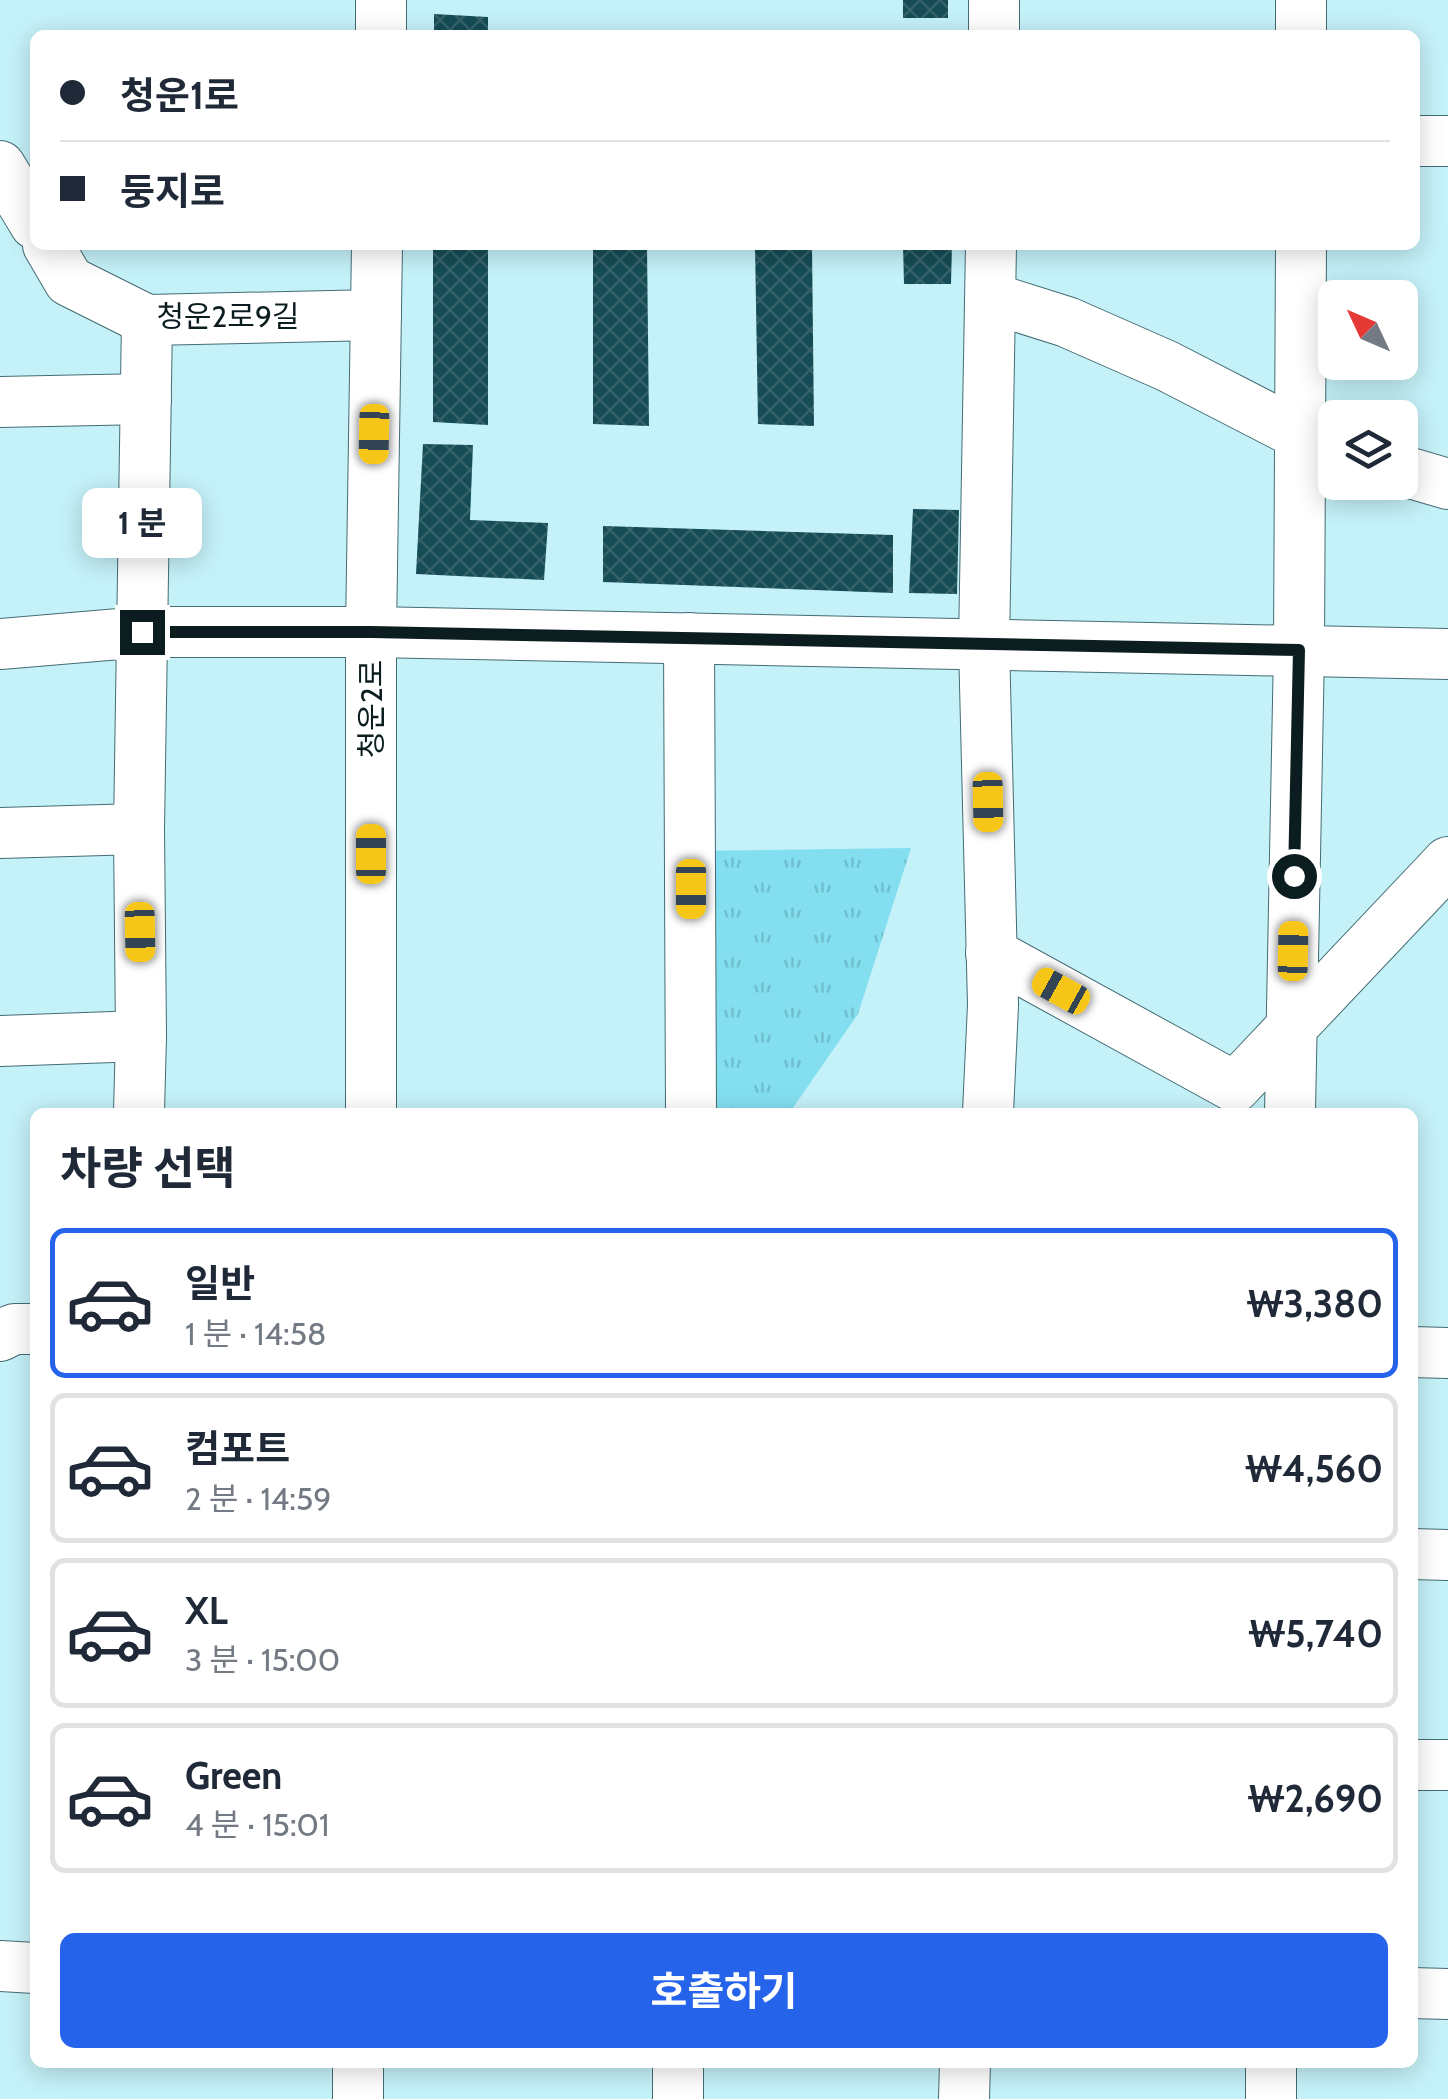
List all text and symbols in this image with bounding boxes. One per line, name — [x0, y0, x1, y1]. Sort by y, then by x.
text: 청운1로 — [120, 72, 239, 119]
text: 둥지로 — [120, 168, 225, 215]
north arrow — [1318, 280, 1418, 380]
map controls — [1318, 280, 1418, 500]
street label: 청운2로9길 — [156, 298, 300, 335]
button: layers — [1318, 400, 1418, 500]
car — [358, 404, 390, 464]
callout: 1 분 — [82, 487, 202, 557]
text: 1 분 — [118, 503, 166, 542]
route end — [120, 610, 165, 655]
street label: 청운2로 — [353, 660, 390, 758]
car — [972, 772, 1004, 832]
car — [356, 824, 386, 884]
route start — [1272, 854, 1317, 899]
car — [676, 859, 706, 919]
car — [124, 902, 156, 962]
car — [1277, 921, 1309, 981]
car — [1027, 963, 1095, 1019]
text: 차량 선택 — [60, 1141, 236, 1195]
icon: car — [65, 1258, 155, 1348]
text: 일반 — [185, 1260, 255, 1307]
text: ₩3,380 — [1247, 1280, 1383, 1327]
text: 1 분 · 14:58 — [185, 1314, 326, 1353]
icon: car — [65, 1423, 155, 1513]
text: 컴포트 — [185, 1425, 290, 1472]
text: ₩4,560 — [1245, 1445, 1383, 1492]
text: 2 분 · 14:59 — [185, 1479, 332, 1518]
text: XL — [185, 1587, 228, 1634]
icon: car — [65, 1588, 155, 1678]
text: ₩5,740 — [1248, 1610, 1383, 1657]
text: 3 분 · 15:00 — [185, 1640, 340, 1679]
text: Green — [185, 1752, 282, 1799]
icon: car — [65, 1753, 155, 1843]
text: ₩2,690 — [1248, 1775, 1383, 1822]
text: 4 분 · 15:01 — [185, 1805, 329, 1844]
button: 호출하기 — [60, 1933, 1388, 2048]

